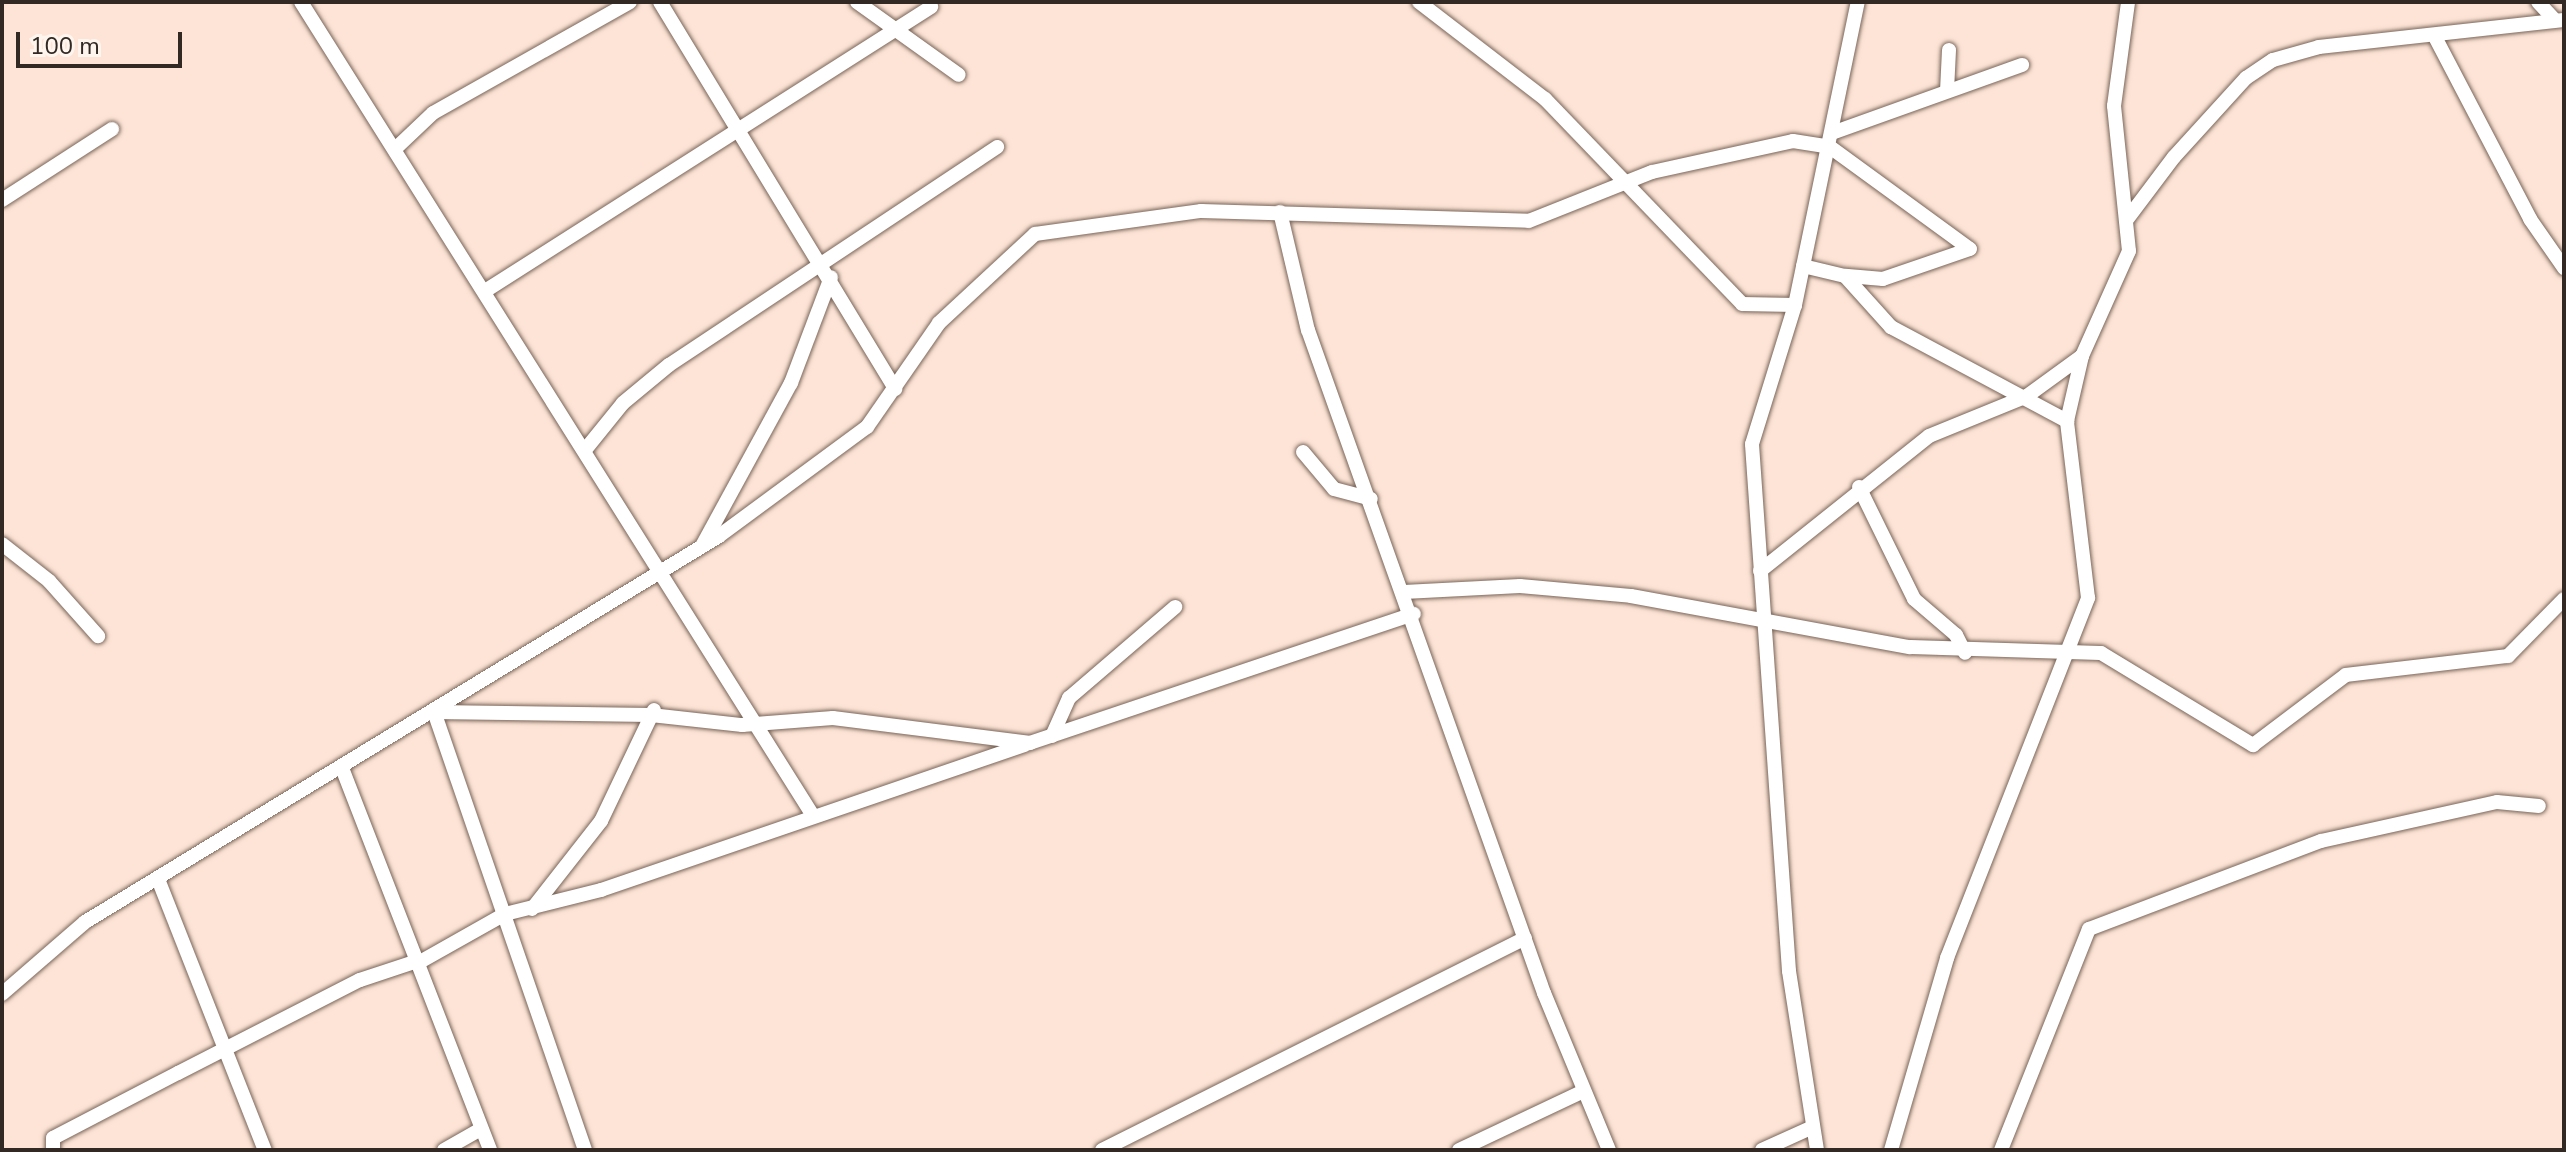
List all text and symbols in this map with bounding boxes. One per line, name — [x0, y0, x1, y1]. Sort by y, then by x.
scale bar — [20, 16, 186, 66]
text: 100 m — [30, 30, 100, 62]

